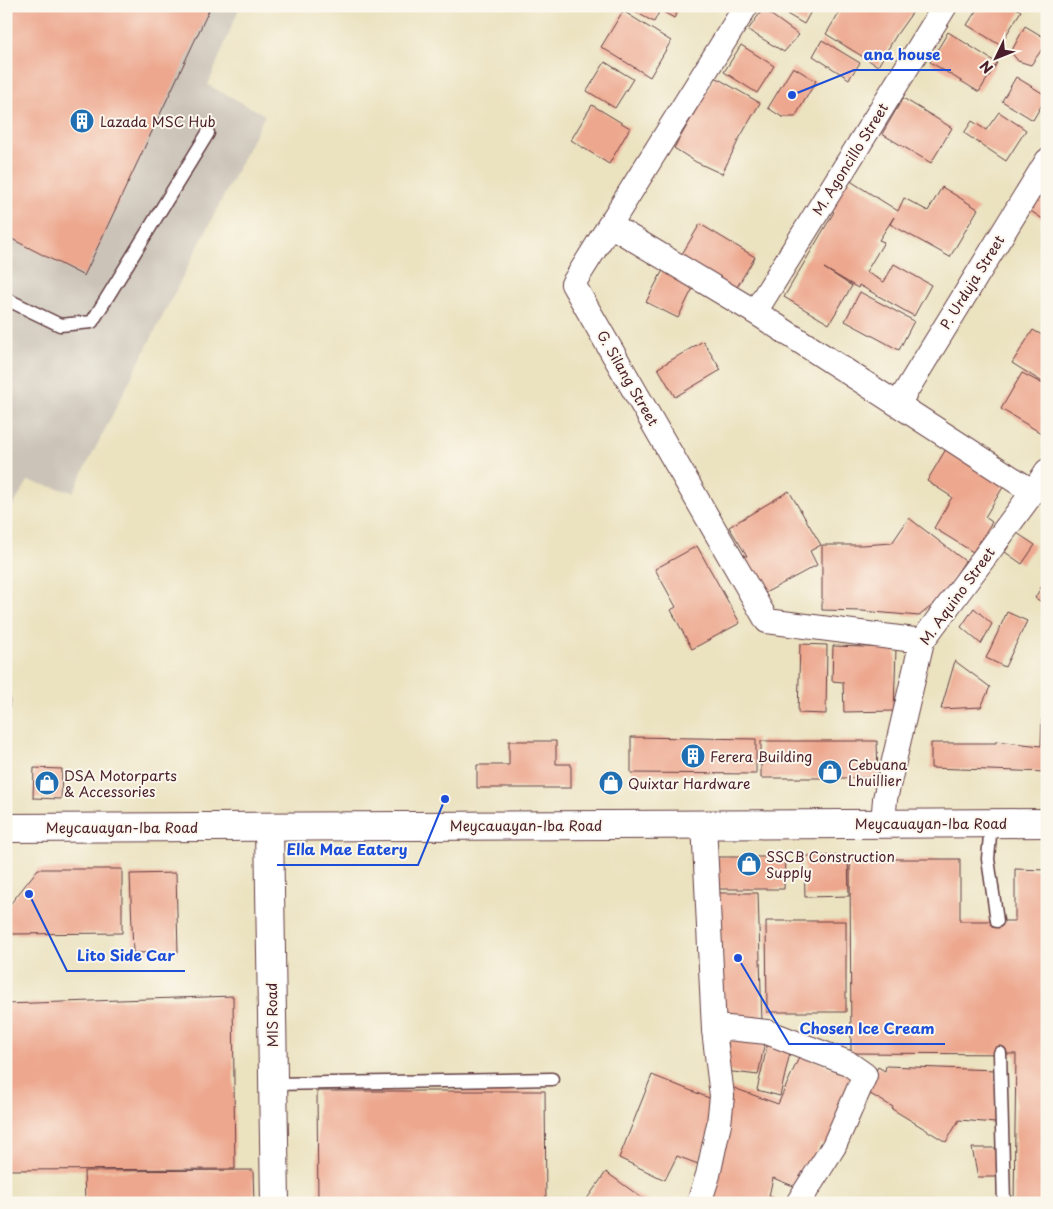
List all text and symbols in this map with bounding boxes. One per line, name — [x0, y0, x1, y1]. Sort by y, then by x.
north arrow — [970, 32, 1020, 82]
callout: ana house — [854, 40, 951, 70]
text: ana house — [863, 42, 941, 65]
text: N — [975, 56, 998, 78]
street label: M. Agoncillo Street — [807, 98, 893, 219]
building icon: Lazada MSC Hub — [69, 108, 95, 134]
place label: Lazada MSC Hub — [100, 111, 216, 132]
street label: P. Urduja Street — [935, 231, 1009, 333]
street label: G. Silang Street — [592, 326, 664, 430]
street label: M. Aquino Street — [914, 543, 1000, 649]
building icon: Ferera Building — [680, 743, 706, 769]
place label: Ferera Building — [710, 746, 812, 767]
place label: Cebuana Lhuillier — [848, 754, 908, 791]
shop icon: Cebuana Lhuillier — [817, 759, 843, 785]
place label: DSA Motorparts & Accessories — [64, 765, 177, 802]
shop icon: DSA Motorparts & Accessories — [34, 770, 60, 796]
shop icon: Quixtar Hardware — [598, 770, 624, 796]
place label: Quixtar Hardware — [628, 773, 750, 794]
street label: Meycauayan-Iba Road — [855, 813, 1007, 834]
street label: Meycauayan-Iba Road — [450, 815, 602, 836]
street label: Meycauayan-Iba Road — [46, 817, 198, 838]
callout: Ella Mae Eatery — [277, 835, 418, 865]
text: Ella Mae Eatery — [287, 837, 408, 860]
place label: SSCB Construction Supply — [766, 846, 895, 883]
shop icon: SSCB Construction Supply — [736, 851, 762, 877]
callout: Lito Side Car — [67, 941, 185, 971]
text: Lito Side Car — [77, 943, 175, 966]
street label: MIS Road — [261, 983, 283, 1047]
callout: Chosen Ice Cream — [789, 1014, 945, 1044]
text: Chosen Ice Cream — [800, 1016, 934, 1039]

